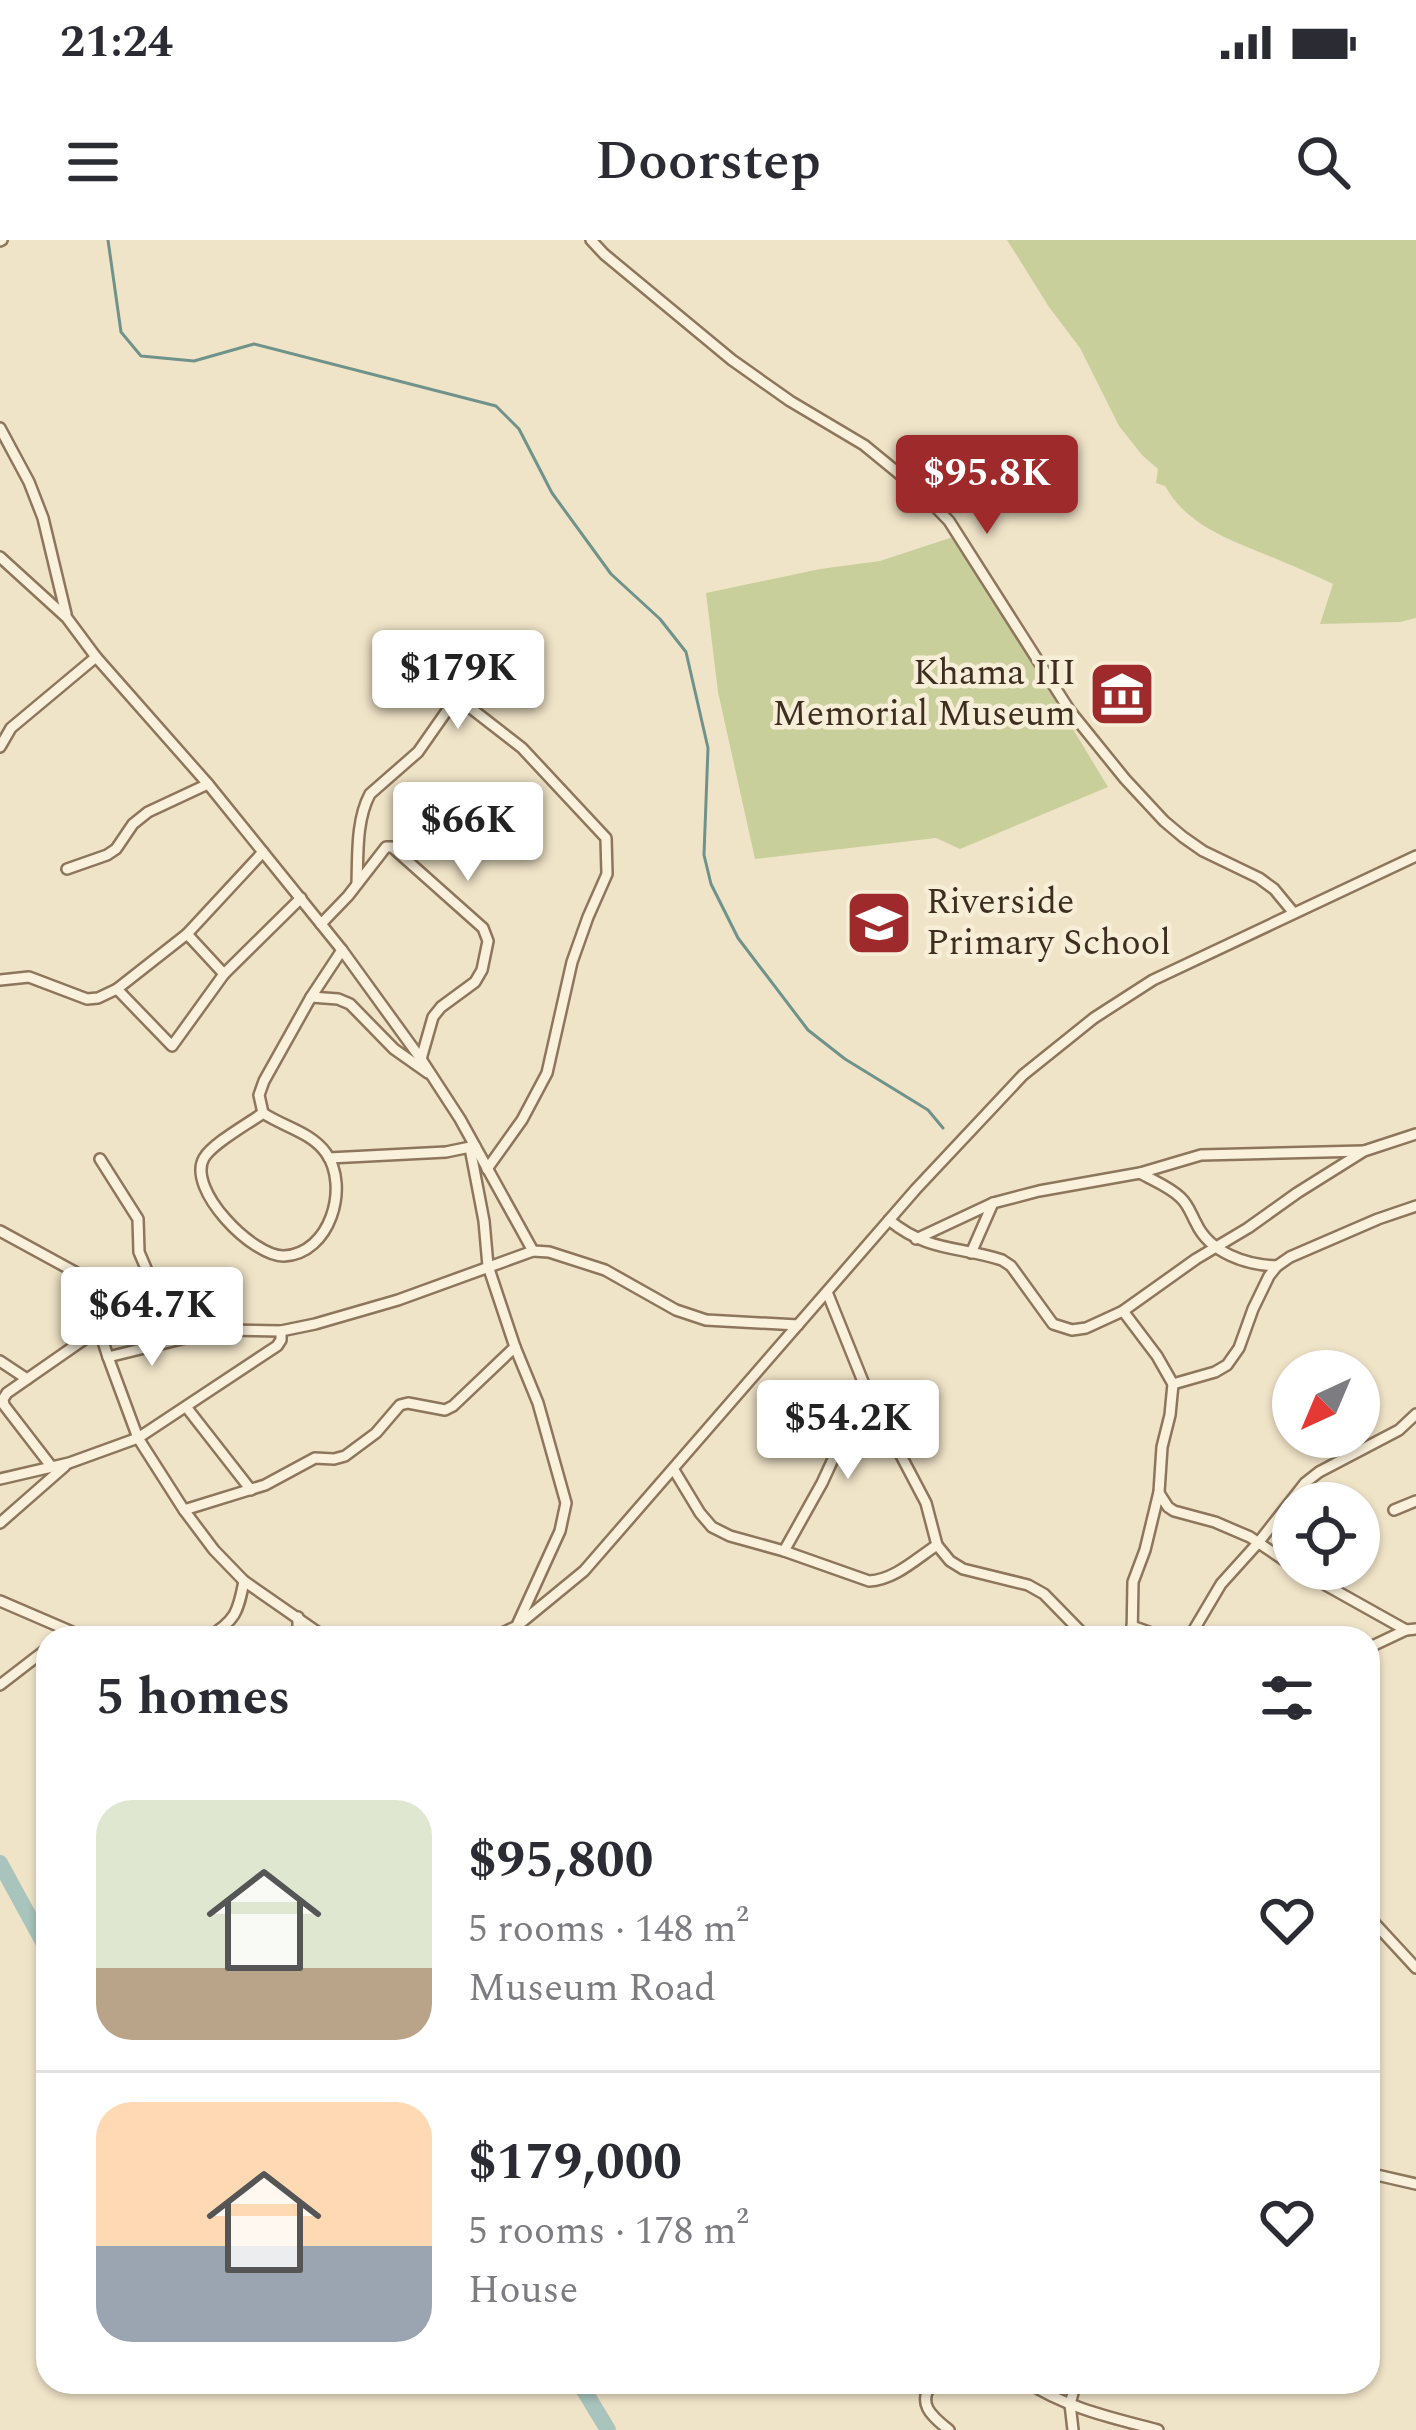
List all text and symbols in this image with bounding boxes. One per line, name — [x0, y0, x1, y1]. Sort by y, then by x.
text: 21:24 — [60, 8, 173, 77]
text: Doorstep — [595, 121, 821, 203]
icon: menu — [60, 129, 126, 195]
icon: search — [1290, 129, 1356, 195]
pin: $95.8K — [889, 435, 1085, 537]
text: $95.8K — [923, 444, 1051, 503]
pin: $179K — [374, 630, 542, 732]
text: $179K — [399, 639, 517, 698]
place label: Khama III Memorial Museum — [772, 646, 1076, 742]
museum icon: Khama III Memorial Museum — [1087, 659, 1157, 729]
pin: $66K — [397, 782, 539, 884]
text: $66K — [420, 791, 516, 850]
place label: Riverside Primary School — [926, 875, 1171, 971]
school or university icon: Riverside Primary School — [844, 888, 914, 958]
pin: $64.7K — [54, 1267, 250, 1369]
text: $64.7K — [88, 1276, 216, 1335]
north arrow — [1272, 1350, 1380, 1458]
map controls — [1272, 1350, 1380, 1590]
pin: $54.2K — [750, 1380, 946, 1482]
text: $54.2K — [784, 1389, 912, 1448]
button: locate — [1272, 1482, 1380, 1590]
text: 5 homes — [96, 1659, 290, 1737]
icon: filters — [1254, 1665, 1320, 1731]
text: $95,800 — [468, 1822, 653, 1900]
icon: home — [192, 1848, 336, 1992]
icon: heart — [1254, 1887, 1320, 1953]
text: 5 rooms · 148 m² — [468, 1900, 749, 1959]
text: Museum Road — [468, 1959, 716, 2018]
text: $179,000 — [468, 2124, 682, 2202]
icon: home — [192, 2150, 336, 2294]
icon: heart — [1254, 2189, 1320, 2255]
text: 5 rooms · 178 m² — [468, 2202, 749, 2261]
text: House — [468, 2261, 578, 2320]

